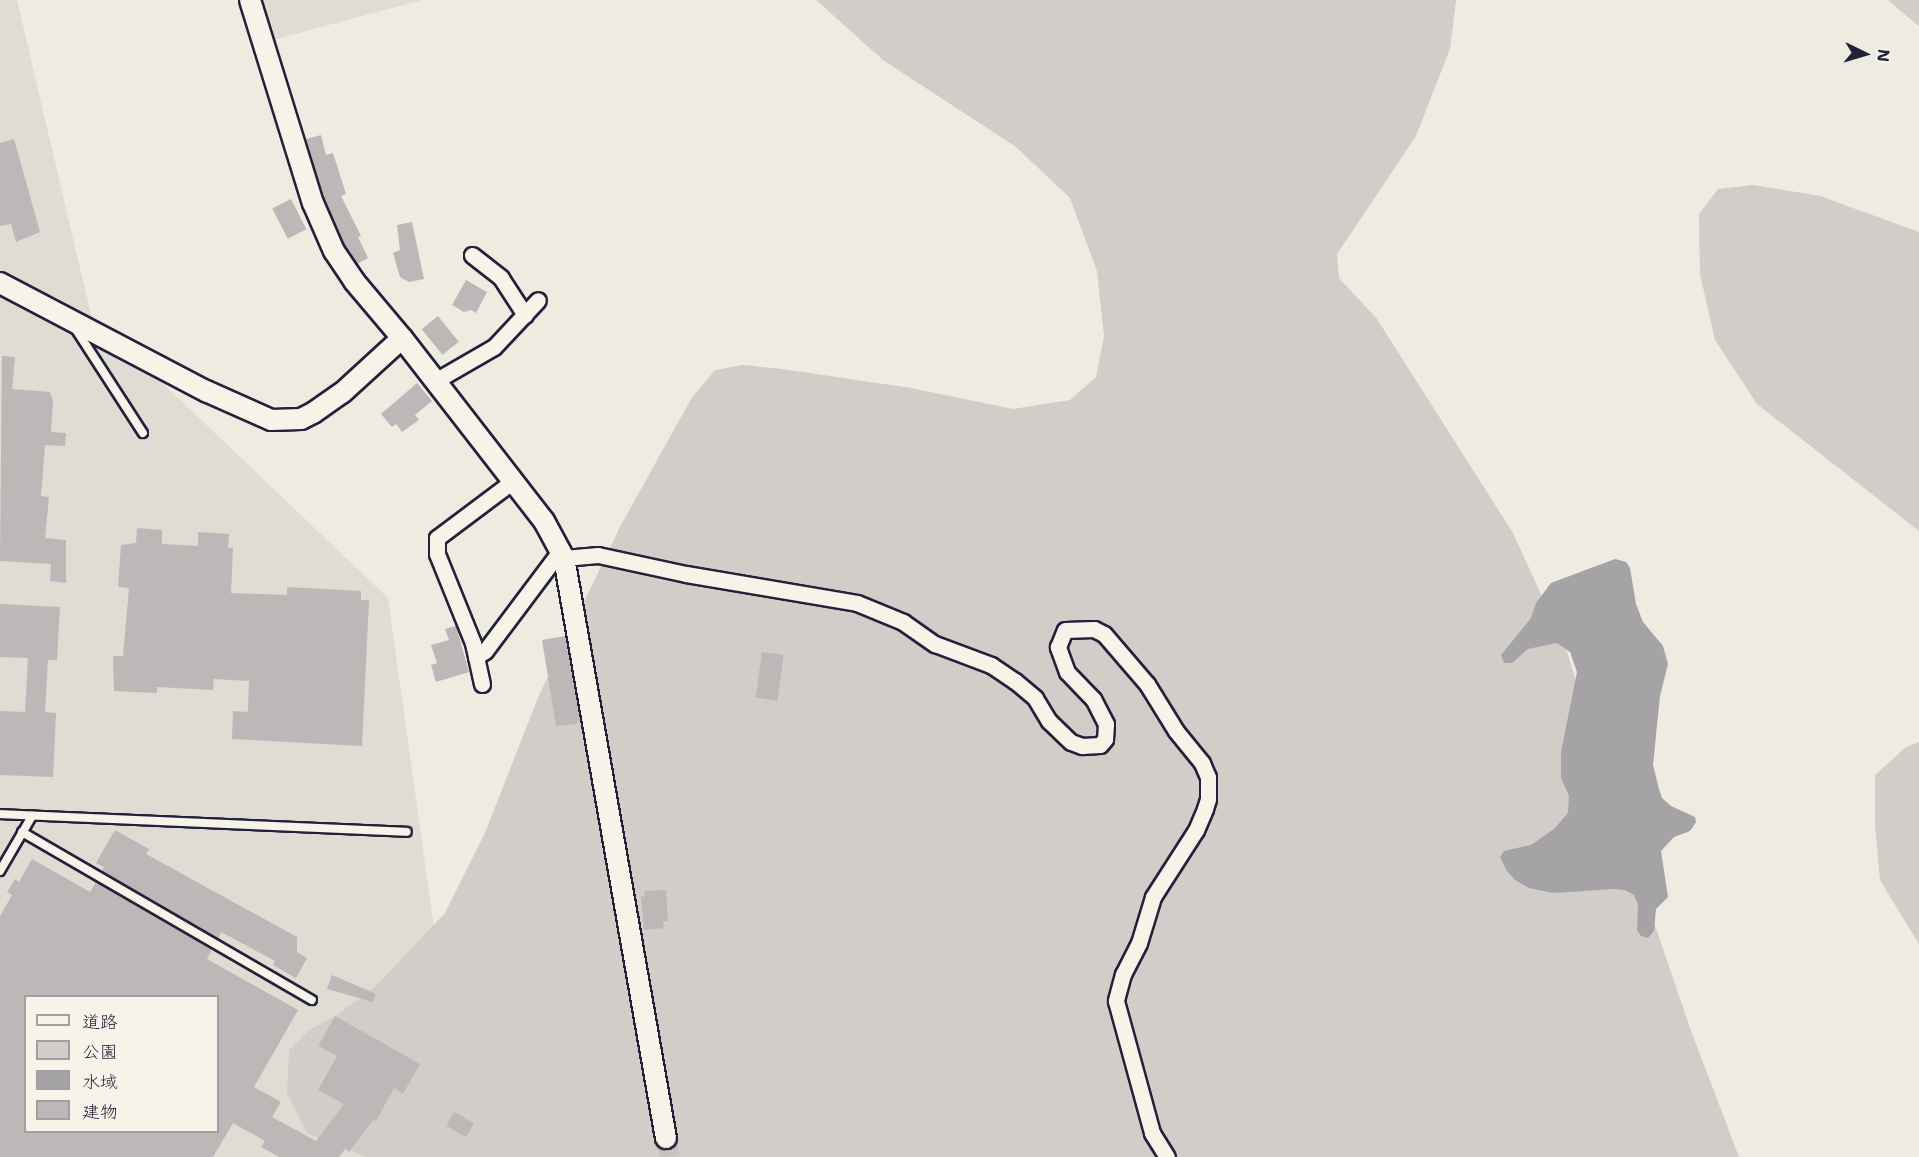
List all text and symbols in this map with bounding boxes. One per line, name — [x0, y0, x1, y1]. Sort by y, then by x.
north arrow — [1835, 24, 1895, 84]
text: N — [1872, 48, 1894, 63]
legend — [24, 995, 219, 1133]
text: 道路 — [82, 1010, 118, 1034]
text: 公園 — [82, 1040, 118, 1064]
text: 水域 — [82, 1070, 118, 1094]
text: 建物 — [82, 1100, 118, 1124]

